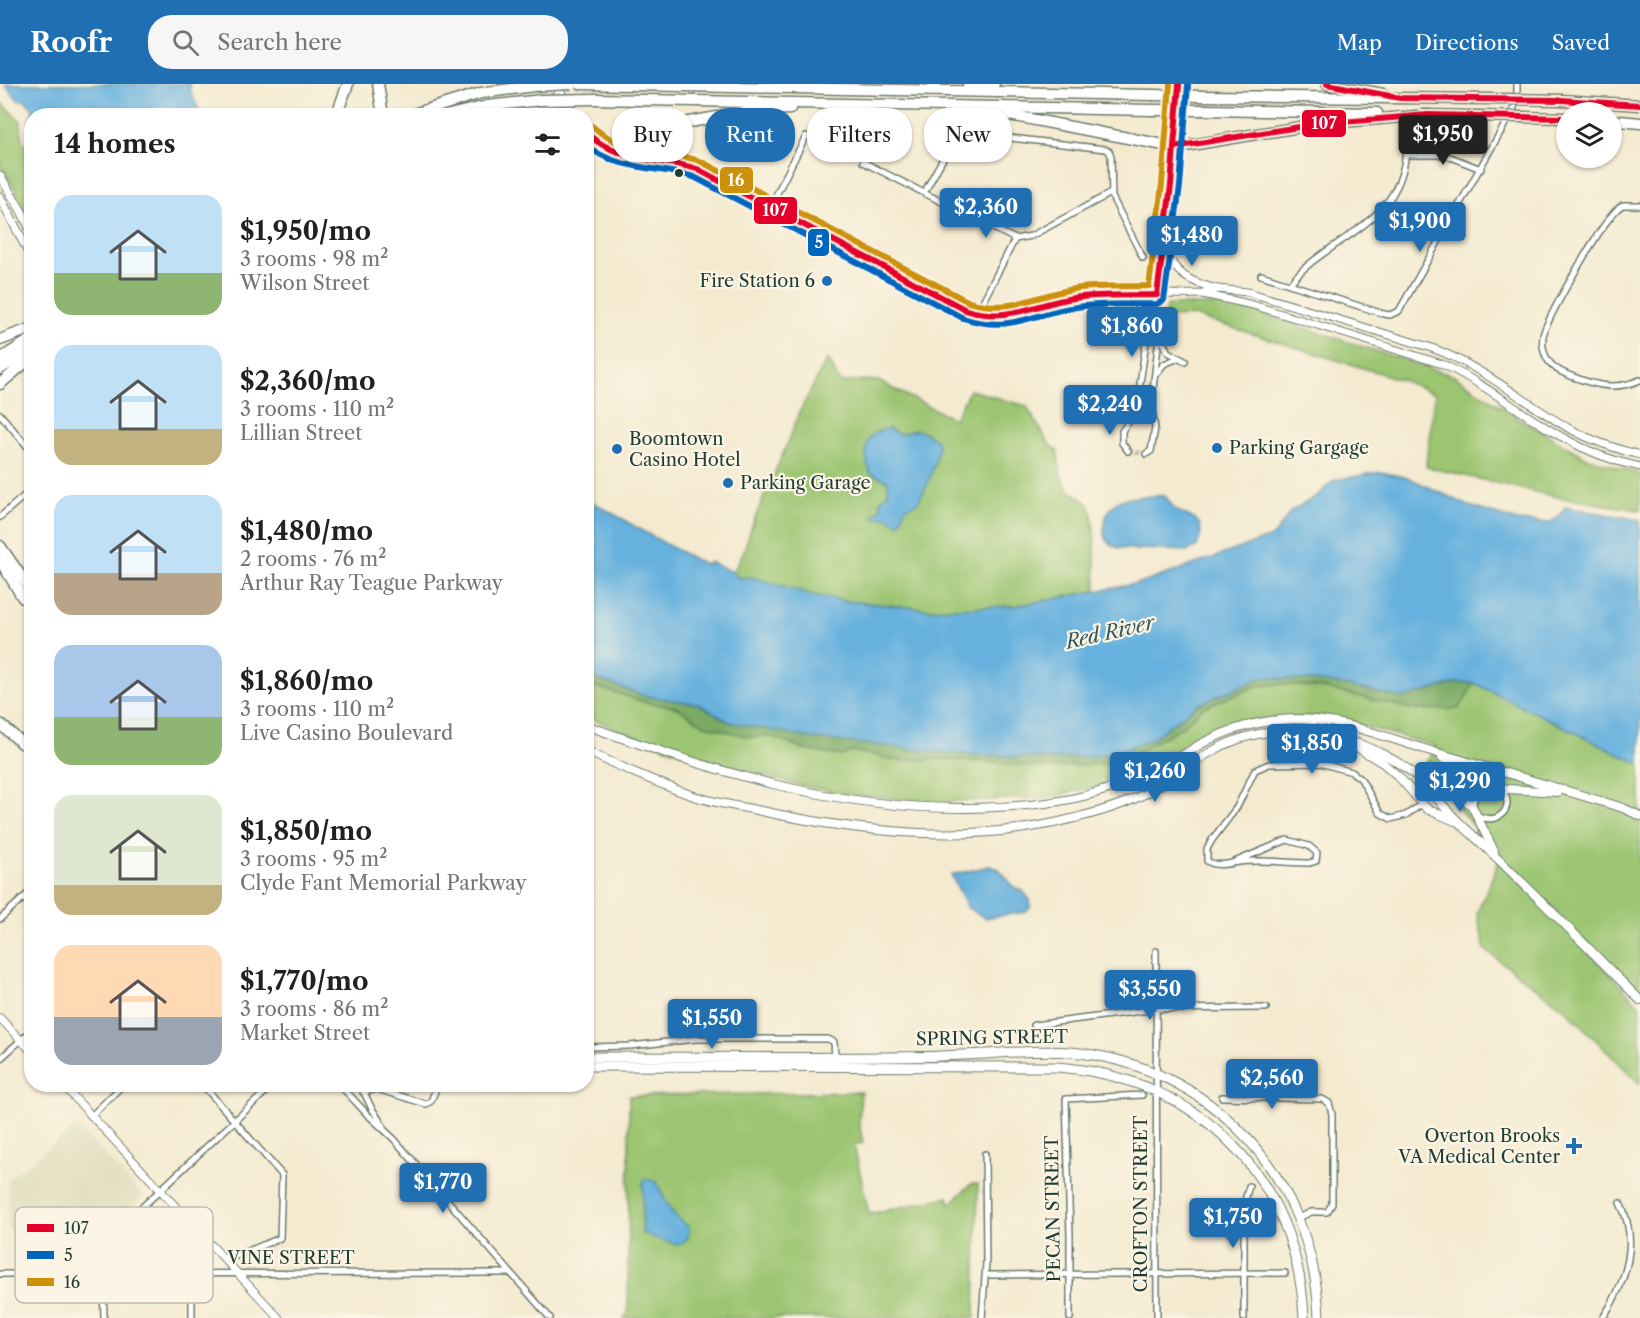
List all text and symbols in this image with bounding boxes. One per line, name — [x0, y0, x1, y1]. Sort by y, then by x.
search box — [148, 15, 568, 69]
text: Roofr — [30, 25, 112, 59]
icon: search — [169, 26, 202, 59]
text: Search here — [217, 29, 342, 56]
text: Map — [1337, 30, 1382, 55]
text: Directions — [1415, 30, 1519, 55]
text: Saved — [1552, 30, 1610, 55]
map controls — [1556, 102, 1622, 168]
button: layers — [1556, 102, 1622, 168]
chip: Buy — [612, 108, 693, 162]
chip: Rent — [705, 108, 795, 162]
chip: Filters — [807, 108, 912, 162]
chip: New — [924, 108, 1012, 162]
line badge: 107 — [1301, 109, 1347, 138]
text: 107 — [1311, 113, 1337, 133]
pin: $1,950 — [1394, 115, 1492, 166]
text: $1,950 — [1413, 122, 1473, 146]
text: 14 homes — [54, 128, 176, 160]
icon: filters — [531, 128, 564, 161]
line badge: 16 — [719, 166, 754, 194]
unlabelled marker — [673, 167, 685, 179]
text: 16 — [728, 170, 745, 190]
pin: $2,360 — [937, 188, 1035, 239]
text: $2,360 — [954, 195, 1018, 219]
line badge: 107 — [753, 196, 798, 225]
text: 107 — [762, 200, 788, 220]
pin: $1,900 — [1371, 202, 1469, 253]
text: $1,900 — [1389, 209, 1451, 233]
text: $1,950/mo — [240, 215, 371, 247]
pin: $1,480 — [1143, 216, 1241, 267]
icon: home — [102, 219, 174, 291]
text: $1,480 — [1161, 223, 1223, 247]
line badge: 5 — [807, 228, 830, 257]
text: 5 — [815, 232, 824, 252]
text: 3 rooms · 98 m² — [240, 247, 388, 271]
place label: Fire Station 6 — [700, 270, 815, 292]
text: Wilson Street — [240, 271, 369, 295]
marker: Fire Station 6 — [820, 274, 834, 288]
pin: $1,860 — [1083, 307, 1181, 358]
text: $1,860 — [1101, 314, 1163, 338]
text: $2,360/mo — [240, 365, 376, 397]
icon: home — [102, 369, 174, 441]
pin: $2,240 — [1061, 385, 1159, 436]
text: $2,240 — [1078, 392, 1142, 416]
text: 3 rooms · 110 m² — [240, 397, 394, 421]
text: Lillian Street — [240, 421, 362, 445]
place label: Boomtown Casino Hotel — [629, 428, 741, 471]
place label: Parking Gargage — [1229, 437, 1369, 459]
marker: Parking Gargage — [1210, 441, 1224, 455]
marker: Boomtown Casino Hotel — [610, 442, 624, 456]
place label: Parking Garage — [740, 472, 871, 494]
marker: Parking Garage — [721, 476, 735, 490]
text: $1,480/mo — [240, 515, 373, 547]
icon: home — [102, 519, 174, 591]
text: 2 rooms · 76 m² — [240, 547, 386, 571]
text: Arthur Ray Teague Parkway — [240, 571, 503, 595]
water label: Red River — [1061, 610, 1158, 654]
text: $1,860/mo — [240, 665, 373, 697]
icon: home — [102, 669, 174, 741]
text: 3 rooms · 110 m² — [240, 697, 394, 721]
text: Live Casino Boulevard — [240, 721, 453, 745]
pin: $1,850 — [1263, 724, 1361, 775]
text: $1,850 — [1281, 731, 1343, 755]
pin: $1,260 — [1106, 752, 1204, 803]
text: $1,260 — [1124, 759, 1186, 783]
pin: $1,290 — [1411, 762, 1509, 813]
text: $1,290 — [1429, 769, 1491, 793]
text: $1,850/mo — [240, 815, 372, 847]
icon: home — [102, 819, 174, 891]
text: 3 rooms · 95 m² — [240, 847, 387, 871]
text: Clyde Fant Memorial Parkway — [240, 871, 527, 895]
text: $1,770/mo — [240, 965, 368, 997]
icon: home — [102, 969, 174, 1041]
pin: $3,550 — [1101, 970, 1199, 1021]
text: $3,550 — [1119, 977, 1181, 1001]
text: 3 rooms · 86 m² — [240, 997, 388, 1021]
pin: $1,550 — [663, 999, 761, 1050]
text: $1,550 — [682, 1006, 742, 1030]
text: Market Street — [240, 1021, 370, 1045]
street label: SPRING STREET — [916, 1026, 1069, 1050]
pin: $2,560 — [1223, 1059, 1321, 1110]
text: $2,560 — [1240, 1066, 1304, 1090]
street label: CROFTON STREET — [1130, 1115, 1152, 1292]
place label: Overton Brooks VA Medical Center — [1397, 1125, 1560, 1168]
street label: PECAN STREET — [1041, 1135, 1065, 1283]
marker: Overton Brooks VA Medical Center — [1565, 1137, 1583, 1155]
pin: $1,770 — [394, 1163, 492, 1214]
text: $1,770 — [413, 1170, 473, 1194]
pin: $1,750 — [1184, 1198, 1282, 1249]
text: $1,750 — [1203, 1205, 1263, 1229]
legend — [15, 1207, 213, 1303]
text: 107 — [64, 1218, 89, 1238]
text: 5 — [64, 1245, 73, 1265]
street label: VINE STREET — [226, 1247, 355, 1269]
text: 16 — [64, 1272, 80, 1292]

